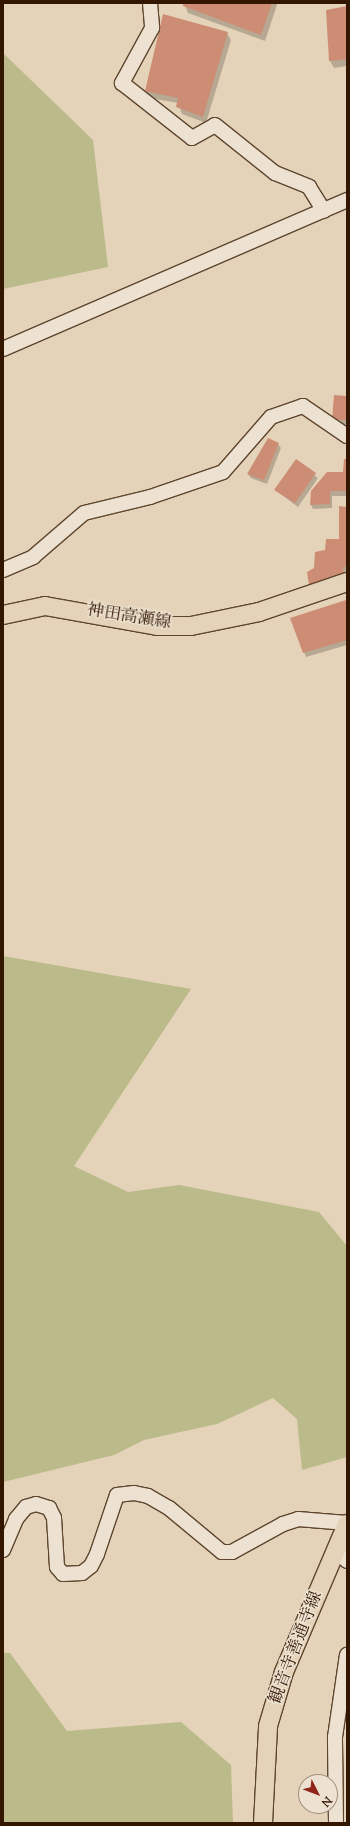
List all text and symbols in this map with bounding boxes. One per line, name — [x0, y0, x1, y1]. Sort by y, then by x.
street label: 神田高瀬線 — [85, 601, 173, 635]
street label: 観音寺善通寺線 — [266, 1589, 328, 1707]
north arrow — [298, 1774, 338, 1814]
text: N — [317, 1793, 335, 1810]

